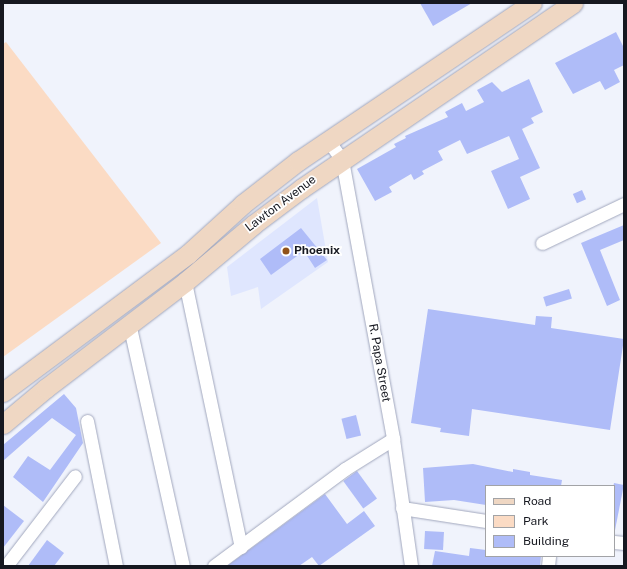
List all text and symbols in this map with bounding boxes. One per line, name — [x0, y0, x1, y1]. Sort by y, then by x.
street label: Lawton Avenue — [243, 173, 319, 235]
place label: Phoenix — [294, 244, 340, 258]
marker: Phoenix — [281, 246, 291, 256]
street label: R. Papa Street — [365, 323, 393, 403]
legend — [485, 485, 615, 557]
text: Road — [523, 494, 551, 508]
text: Park — [523, 514, 549, 528]
text: Building — [523, 534, 569, 548]

